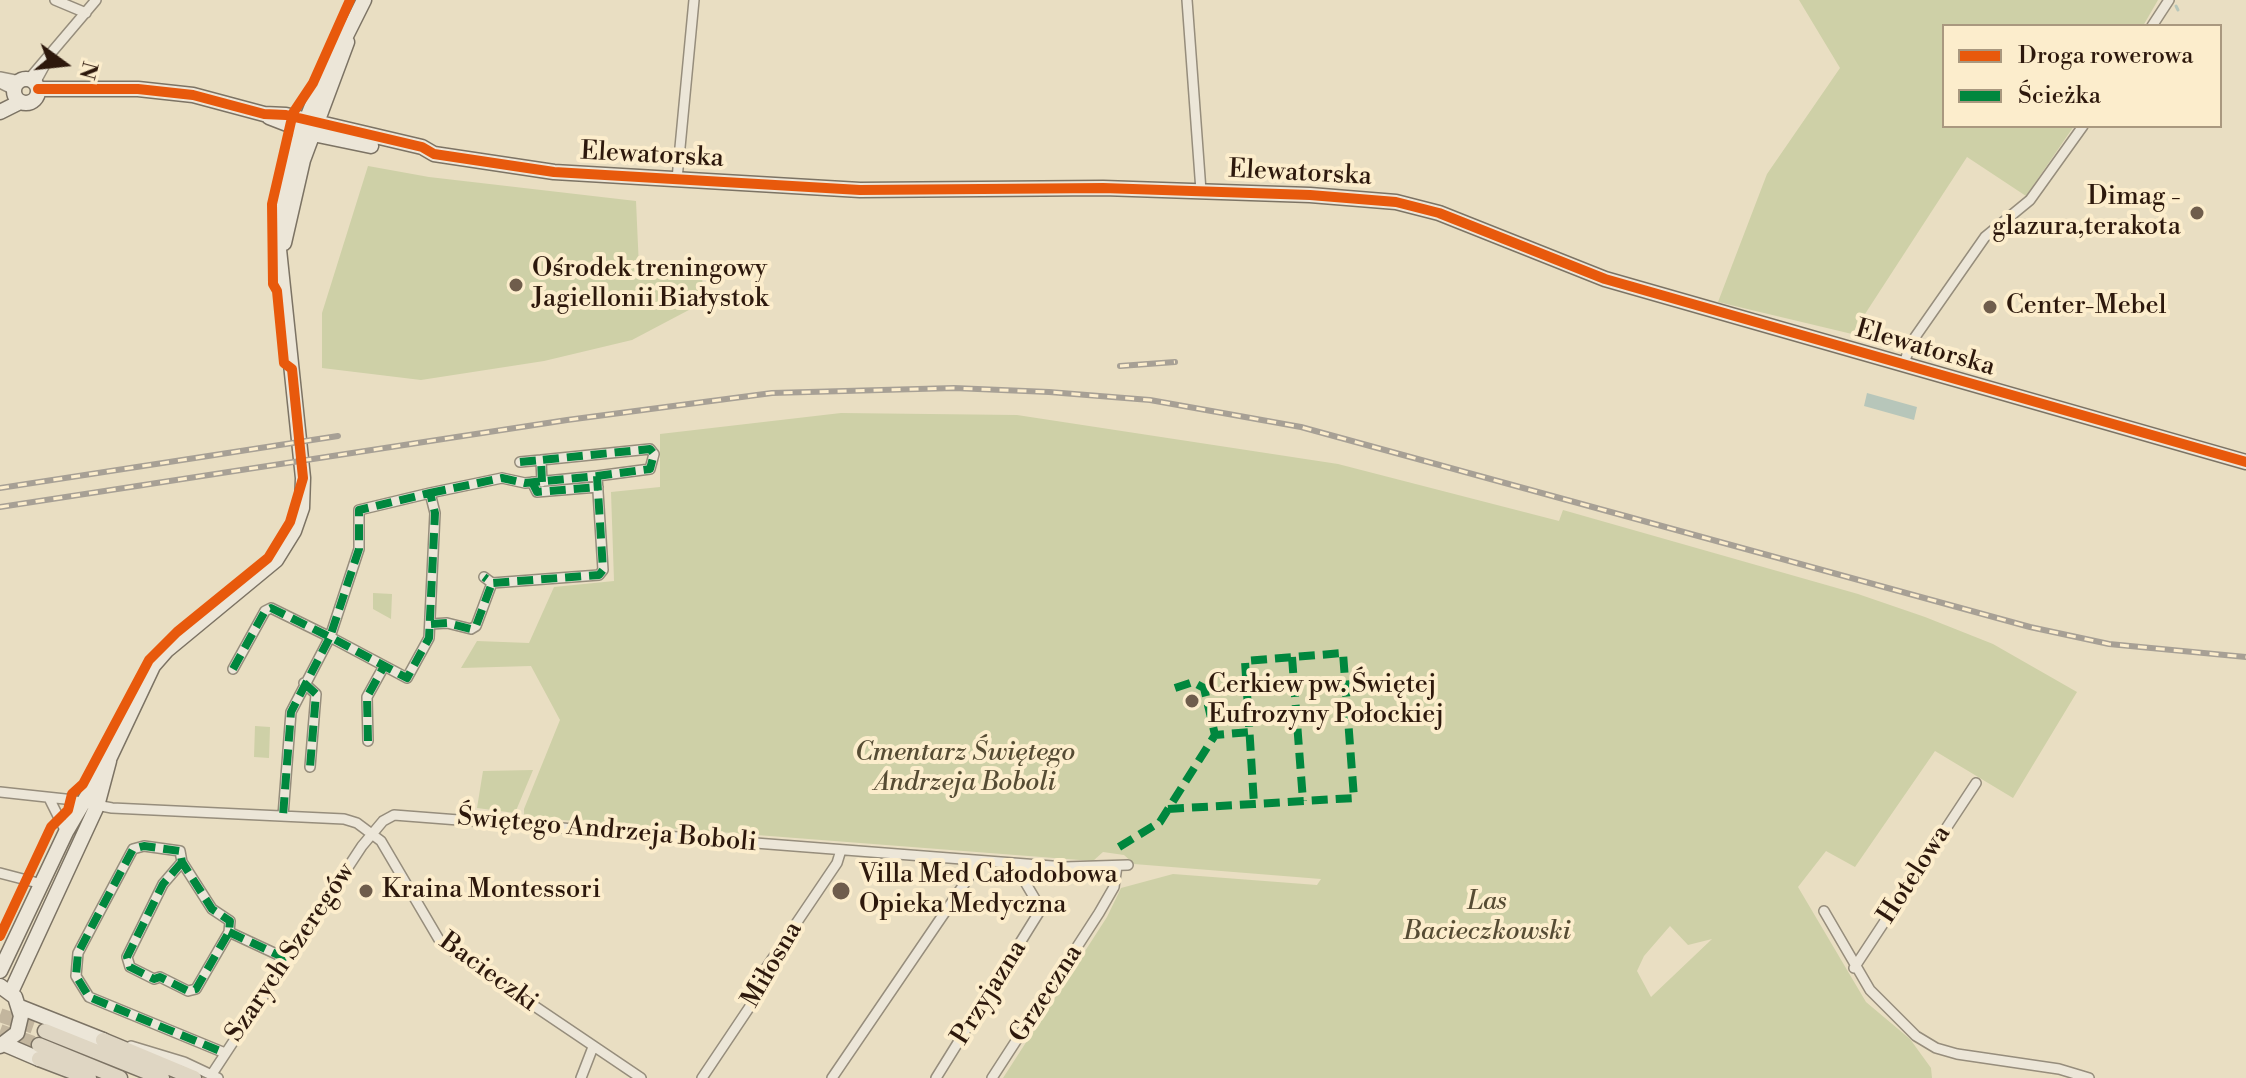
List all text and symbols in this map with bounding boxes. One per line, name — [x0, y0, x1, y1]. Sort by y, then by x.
north arrow — [24, 24, 104, 104]
legend — [1942, 24, 2222, 128]
text: Droga rowerowa — [2018, 41, 2193, 71]
text: N — [72, 58, 103, 82]
text: Ścieżka — [2018, 81, 2101, 111]
street label: Elewatorska — [579, 137, 725, 175]
street label: Elewatorska — [1227, 155, 1373, 193]
place label: Dimag - glazura,terakota — [1992, 182, 2181, 244]
marker: Dimag - glazura,terakota — [2188, 204, 2206, 222]
place label: Ośrodek treningowy Jagiellonii Białystok — [532, 254, 768, 316]
marker: Ośrodek treningowy Jagiellonii Białystok — [507, 276, 525, 294]
place label: Center-Mebel — [2006, 291, 2166, 323]
marker: Center-Mebel — [1981, 298, 1999, 316]
street label: Elewatorska — [1852, 314, 1998, 384]
place label: Cerkiew pw. Świętej Eufrozyny Połockiej — [1208, 670, 1444, 732]
marker: Cerkiew pw. Świętej Eufrozyny Połockiej — [1183, 692, 1201, 710]
park label: Cmentarz Świętego Andrzeja Boboli — [855, 738, 1075, 800]
street label: Świętego Andrzeja Boboli — [456, 802, 758, 860]
street label: Hotelowa — [1872, 820, 1958, 930]
street label: Szarych Szeregów — [220, 858, 362, 1048]
place label: Villa Med Całodobowa Opieka Medyczna — [859, 860, 1118, 922]
place label: Kraina Montessori — [382, 875, 601, 907]
marker: Villa Med Całodobowa Opieka Medyczna — [830, 880, 852, 902]
marker: Kraina Montessori — [357, 882, 375, 900]
park label: Las Bacieczkowski — [1403, 887, 1571, 948]
street label: Miłosna — [736, 917, 810, 1013]
street label: Bacieczki — [433, 927, 543, 1019]
street label: Przyjazna — [946, 935, 1034, 1051]
street label: Grzeczna — [1004, 939, 1090, 1049]

